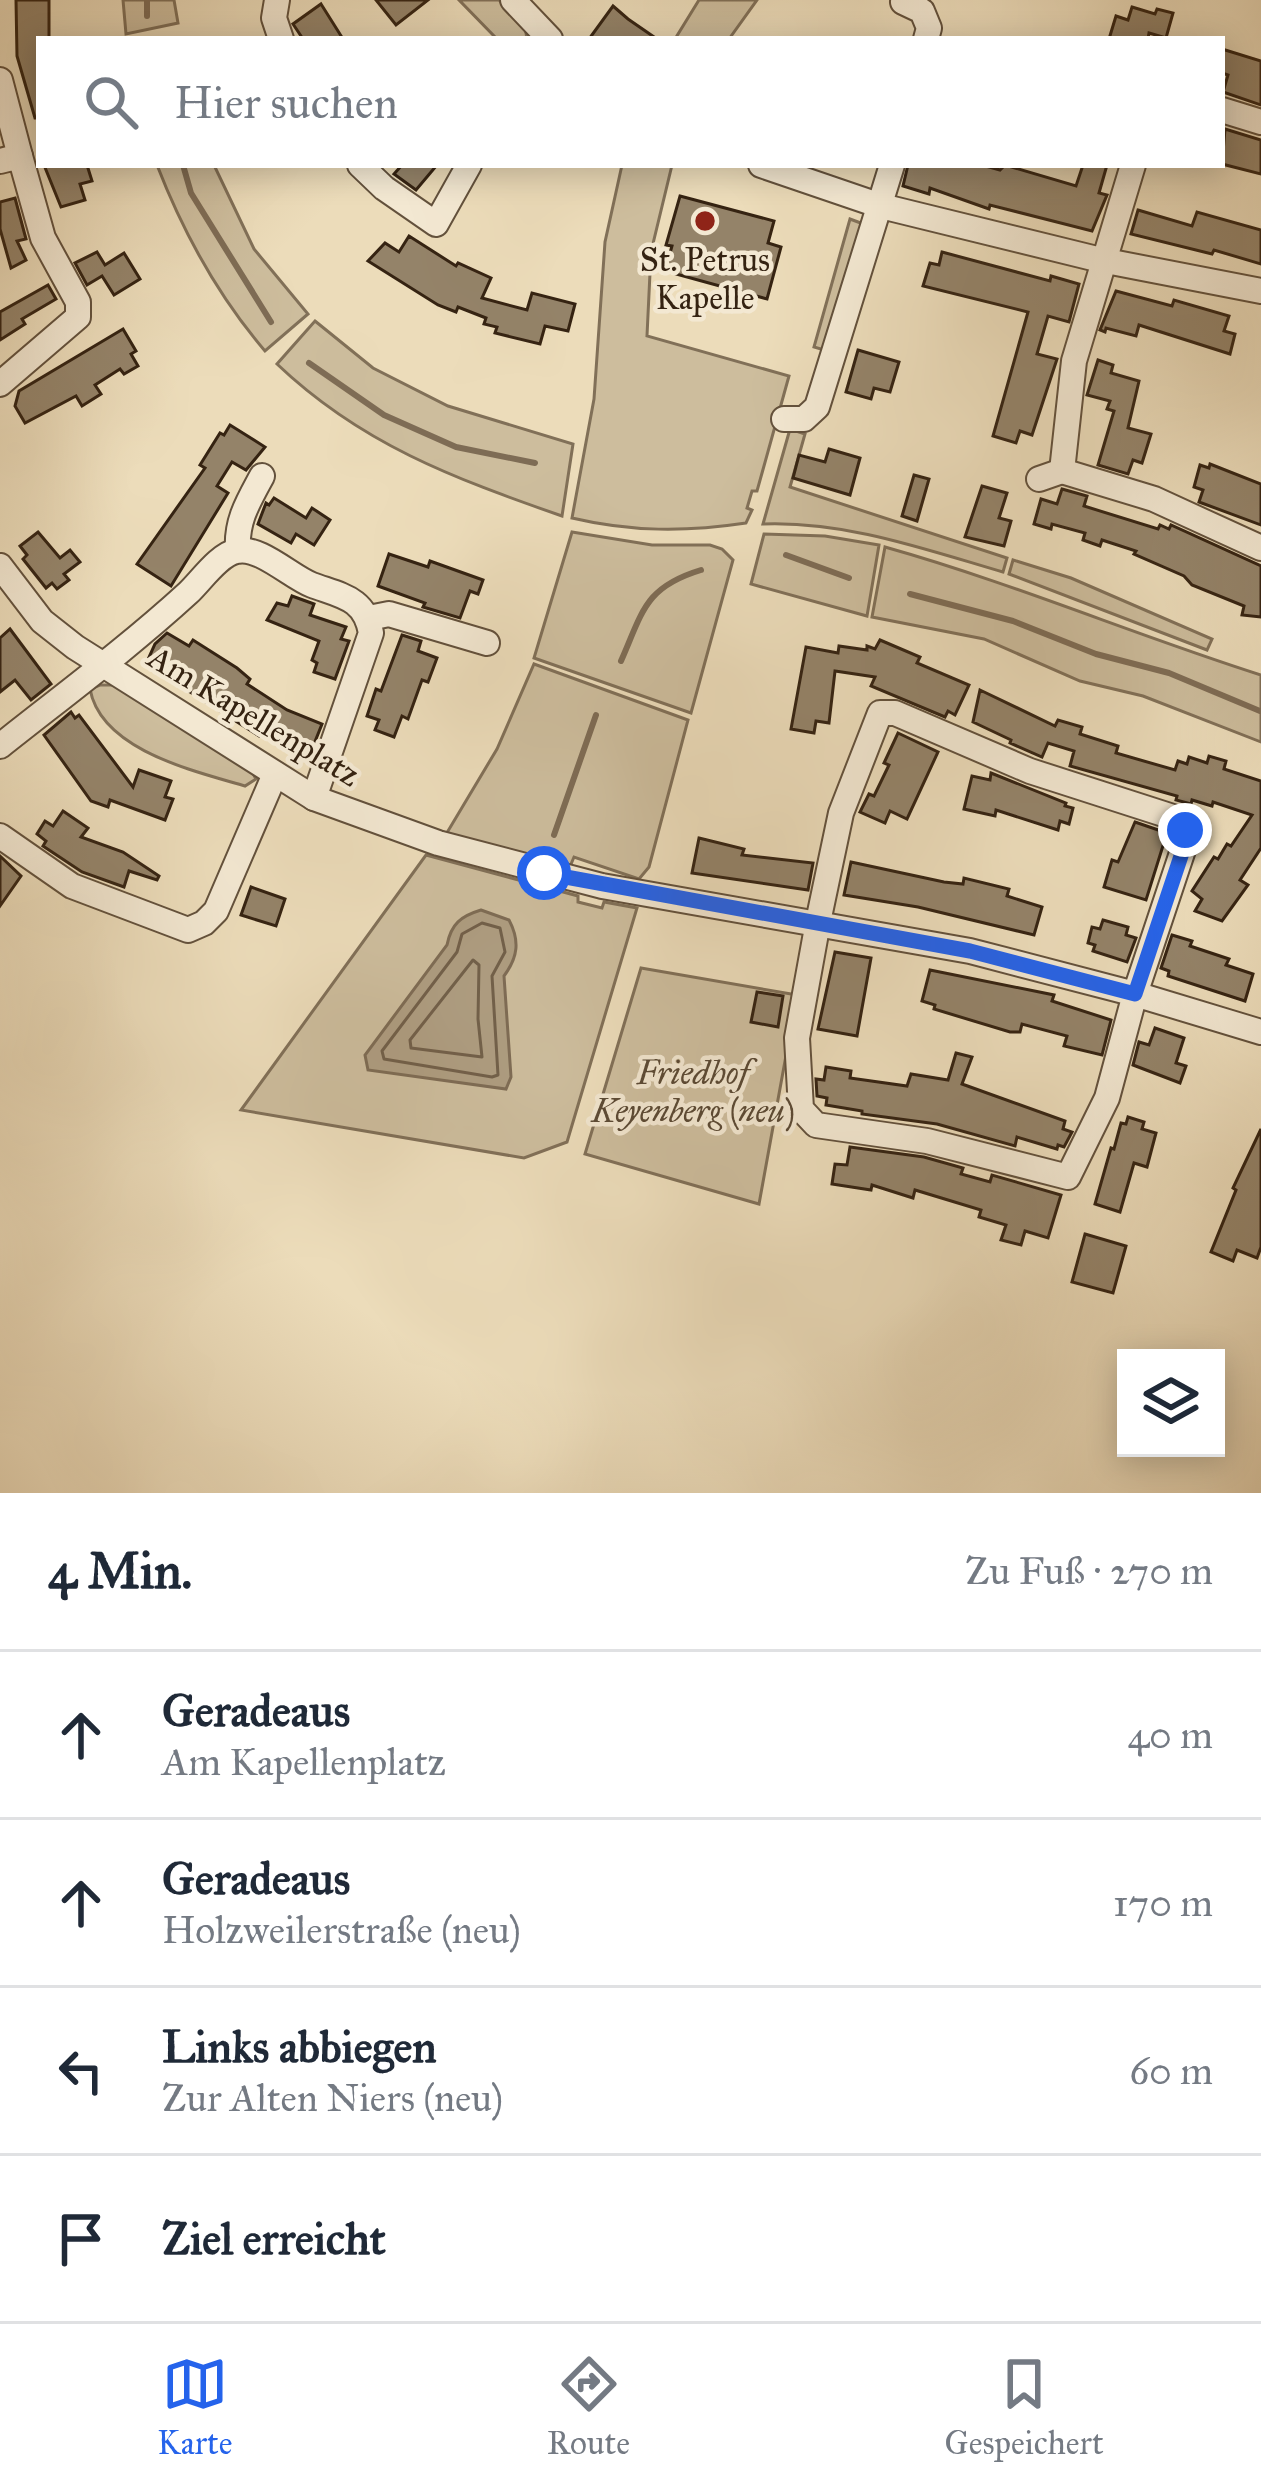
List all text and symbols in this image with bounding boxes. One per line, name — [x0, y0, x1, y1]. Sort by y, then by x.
search box — [36, 36, 1225, 168]
icon: search — [78, 69, 144, 135]
text: Hier suchen — [174, 75, 398, 130]
marker: St. Petrus Kapelle — [692, 208, 718, 234]
place label: St. Petrus Kapelle — [640, 240, 770, 318]
street label: Am Kapellenplatz — [139, 636, 367, 795]
route end — [1158, 803, 1212, 857]
route start — [517, 846, 571, 900]
park label: Friedhof Keyenberg (neu) — [590, 1053, 794, 1132]
map controls — [1117, 1349, 1225, 1457]
button: layers — [1117, 1349, 1225, 1457]
text: 4 Min. — [48, 1540, 192, 1602]
text: Zu Fuß · 270 m — [965, 1547, 1213, 1595]
text: Geradeaus — [162, 1683, 350, 1738]
icon: ahead — [48, 1702, 114, 1768]
text: 40 m — [1127, 1711, 1213, 1759]
text: Am Kapellenplatz — [162, 1738, 446, 1786]
text: Geradeaus — [162, 1851, 350, 1906]
icon: ahead — [48, 1870, 114, 1936]
text: 170 m — [1113, 1879, 1213, 1927]
text: Holzweilerstraße (neu) — [162, 1906, 521, 1954]
text: Links abbiegen — [162, 2019, 437, 2074]
icon: left — [48, 2038, 114, 2104]
text: 60 m — [1129, 2047, 1213, 2095]
text: Zur Alten Niers (neu) — [162, 2074, 503, 2122]
icon: arrive — [48, 2206, 114, 2272]
text: Ziel erreicht — [162, 2211, 386, 2266]
tab: Karte — [157, 2351, 232, 2463]
tab: Route — [547, 2351, 630, 2463]
tab: Gespeichert — [945, 2351, 1104, 2463]

